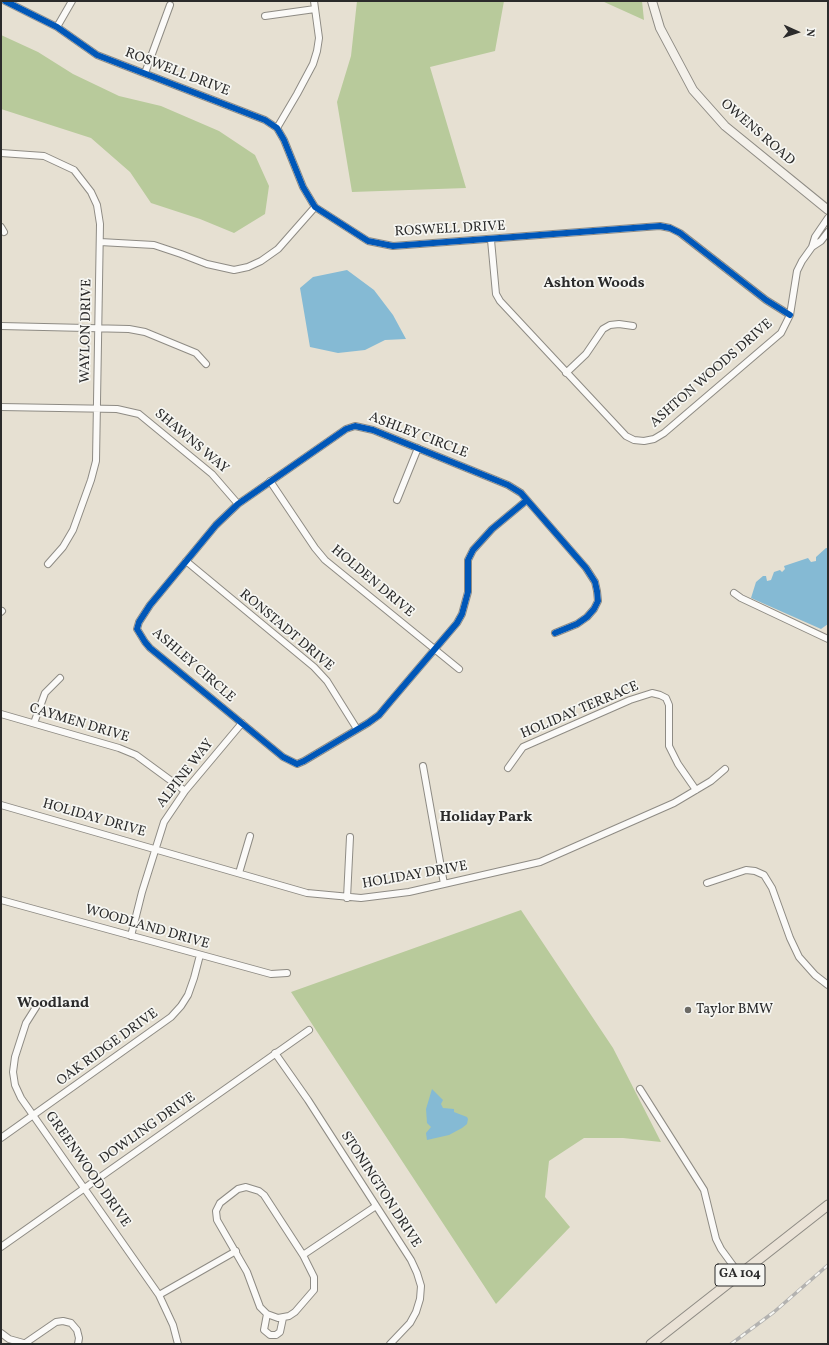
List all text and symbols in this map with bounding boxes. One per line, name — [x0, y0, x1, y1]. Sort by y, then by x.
north arrow — [777, 12, 817, 52]
text: N — [802, 28, 817, 37]
street label: ROSWELL DRIVE — [122, 45, 232, 101]
street label: OWENS ROAD — [716, 96, 798, 170]
street label: ROSWELL DRIVE — [394, 219, 506, 241]
district label: Ashton Woods — [543, 275, 645, 293]
street label: WAYLON DRIVE — [78, 279, 96, 383]
street label: ASHTON WOODS DRIVE — [647, 316, 777, 432]
street label: SHAWNS WAY — [150, 406, 232, 478]
street label: ASHLEY CIRCLE — [366, 409, 470, 463]
street label: HOLDEN DRIVE — [327, 542, 417, 622]
street label: RONSTADT DRIVE — [235, 587, 337, 675]
street label: ASHLEY CIRCLE — [148, 625, 238, 707]
street label: HOLIDAY TERRACE — [519, 679, 641, 743]
street label: CAYMEN DRIVE — [27, 701, 131, 747]
street label: ALPINE WAY — [154, 736, 218, 812]
street label: HOLIDAY DRIVE — [40, 796, 148, 842]
district label: Holiday Park — [440, 809, 532, 827]
street label: HOLIDAY DRIVE — [361, 858, 469, 894]
street label: WOODLAND DRIVE — [83, 902, 211, 954]
district label: Woodland — [17, 995, 89, 1013]
place label: Taylor BMW — [696, 1002, 773, 1018]
marker: Taylor BMW — [683, 1005, 693, 1015]
street label: OAK RIDGE DRIVE — [54, 1006, 162, 1090]
street label: DOWLING DRIVE — [97, 1090, 199, 1168]
street label: GREENWOOD DRIVE — [41, 1109, 133, 1231]
street label: STONINGTON DRIVE — [336, 1129, 424, 1251]
road number: GA 104 — [715, 1264, 765, 1286]

